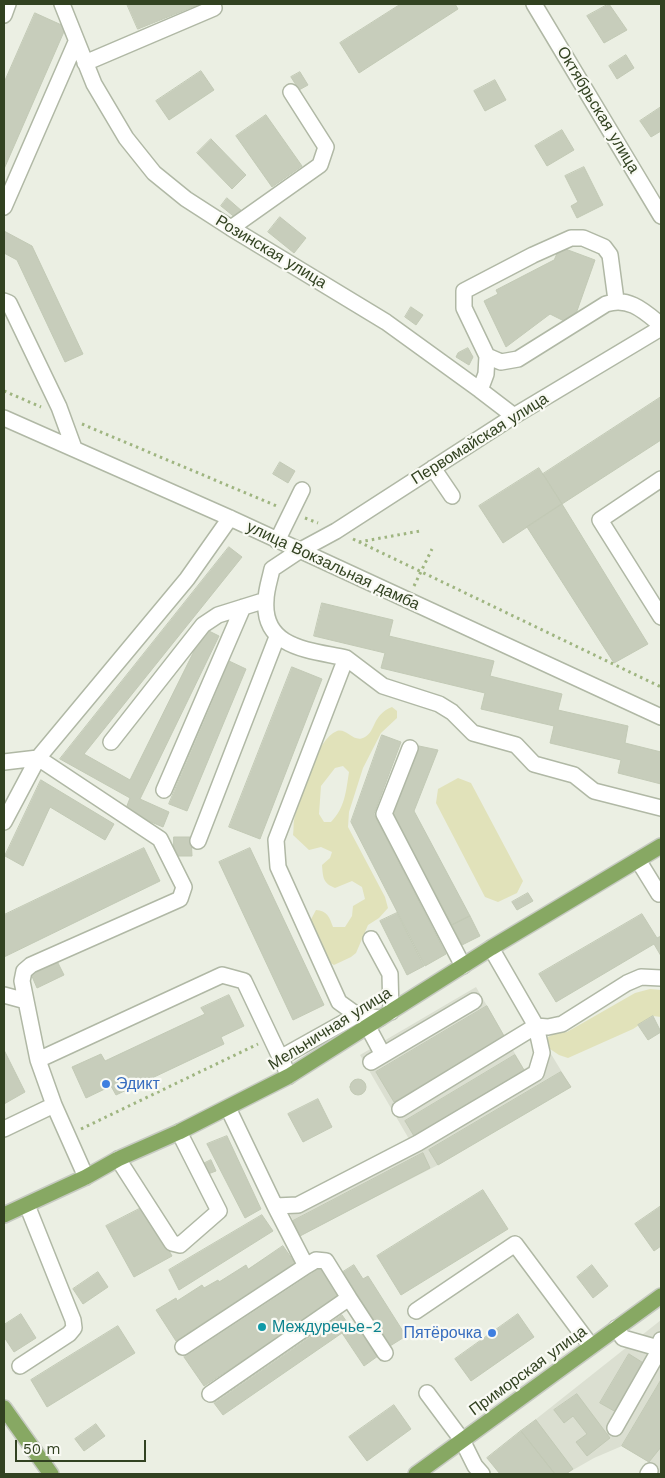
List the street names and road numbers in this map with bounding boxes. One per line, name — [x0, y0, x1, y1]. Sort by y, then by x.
street label: Октябрьская улица — [553, 43, 643, 177]
street label: Розинская улица — [212, 211, 330, 293]
street label: Первомайская улица — [408, 389, 552, 489]
street label: улица Вокзальная дамба — [243, 517, 423, 615]
street label: Мельничная улица — [265, 983, 395, 1075]
street label: Приморская улица — [466, 1322, 590, 1420]

